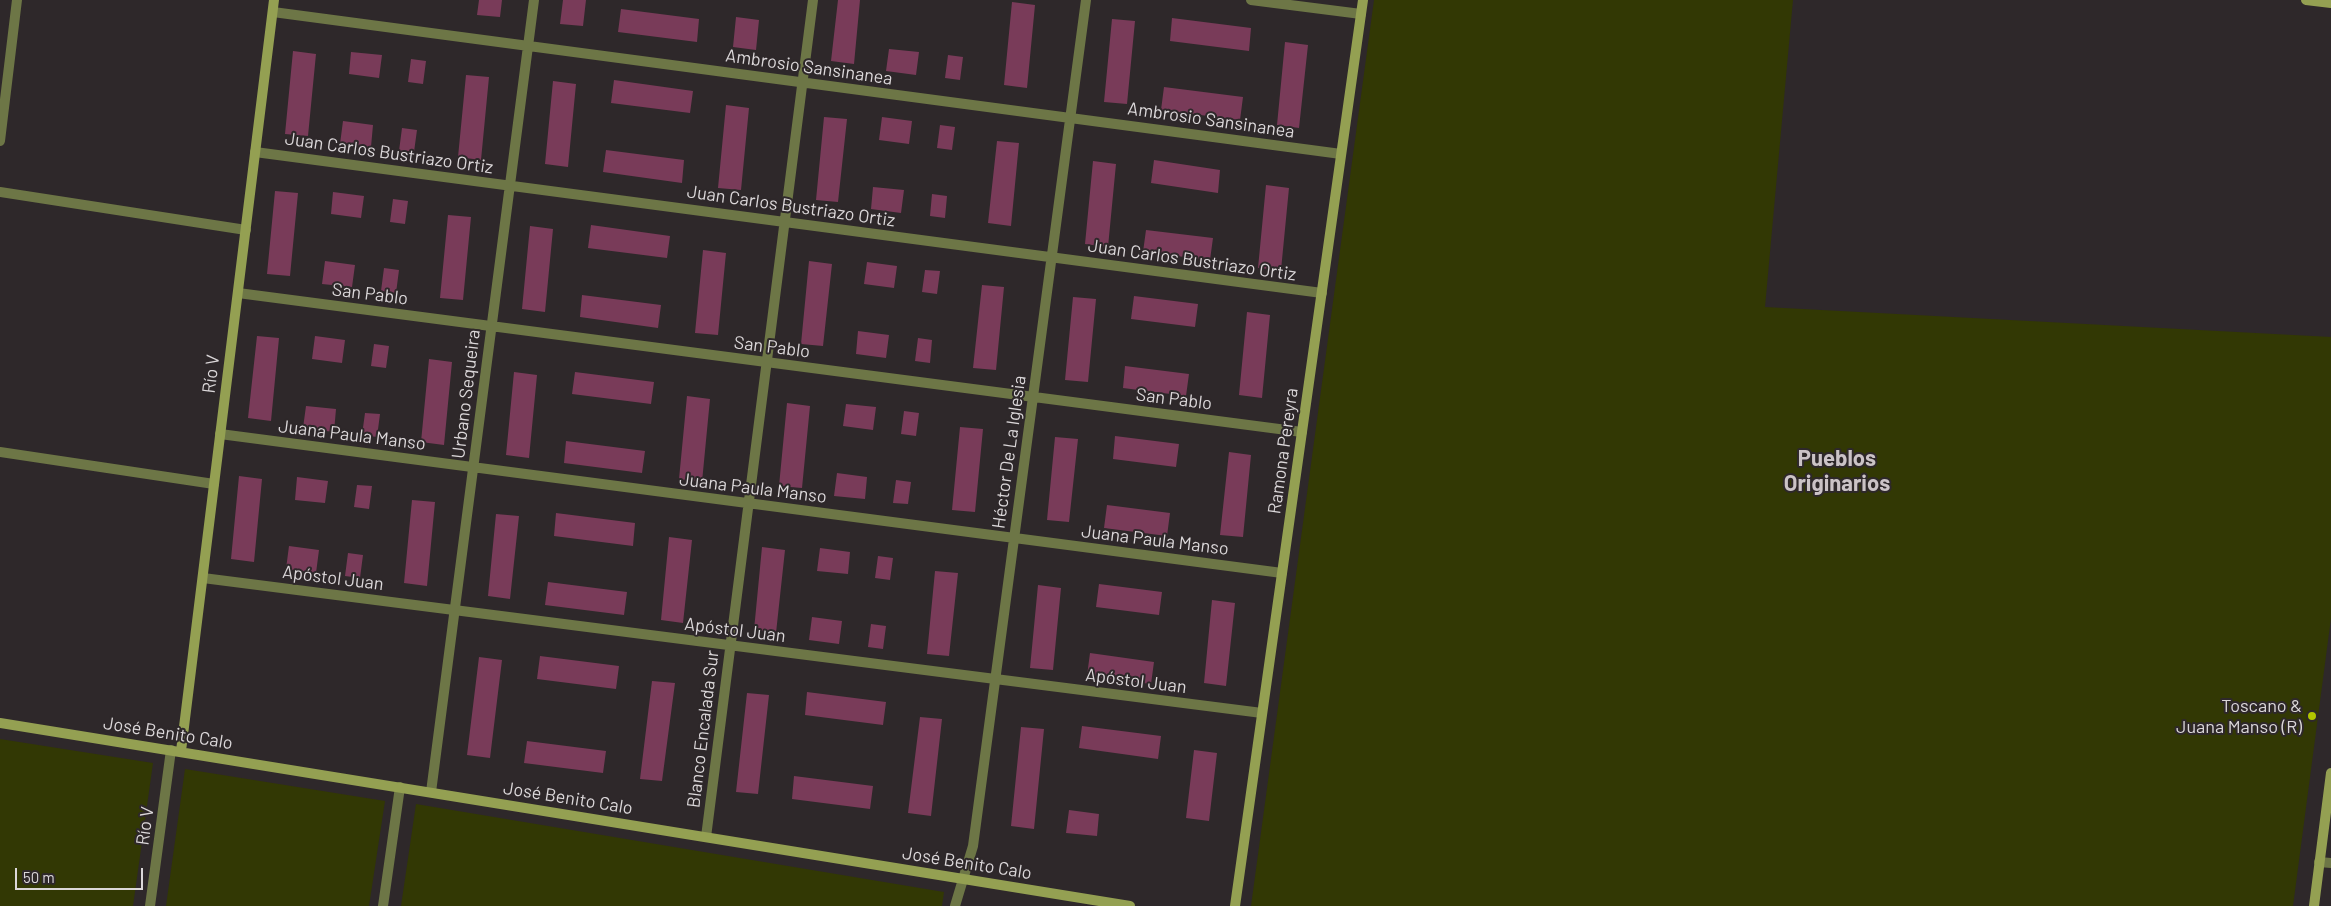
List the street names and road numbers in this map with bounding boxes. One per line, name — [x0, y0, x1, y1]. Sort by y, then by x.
street label: Ambrosio Sansinanea — [724, 45, 894, 89]
street label: Ambrosio Sansinanea — [1126, 98, 1296, 142]
street label: Juan Carlos Bustriazo Ortiz — [283, 128, 495, 178]
street label: Juan Carlos Bustriazo Ortiz — [685, 181, 897, 231]
street label: Juan Carlos Bustriazo Ortiz — [1086, 235, 1298, 285]
street label: San Pablo — [331, 279, 409, 309]
street label: Urbano Sequeira — [447, 328, 485, 460]
street label: San Pablo — [733, 332, 811, 362]
street label: Río V — [198, 353, 224, 395]
street label: Héctor De La Iglesia — [988, 374, 1030, 530]
street label: San Pablo — [1135, 384, 1213, 414]
street label: Ramona Pereyra — [1263, 387, 1303, 515]
street label: Juana Paula Manso — [277, 415, 427, 455]
street label: Juana Paula Manso — [678, 468, 828, 508]
street label: Juana Paula Manso — [1080, 520, 1230, 560]
street label: Apóstol Juan — [281, 561, 385, 595]
street label: Apóstol Juan — [683, 613, 787, 647]
street label: Blanco Encalada Sur — [683, 649, 723, 809]
street label: Apóstol Juan — [1084, 664, 1188, 698]
street label: José Benito Calo — [102, 712, 234, 754]
street label: José Benito Calo — [502, 777, 634, 819]
street label: Río V — [132, 805, 158, 847]
street label: José Benito Calo — [901, 842, 1033, 884]

